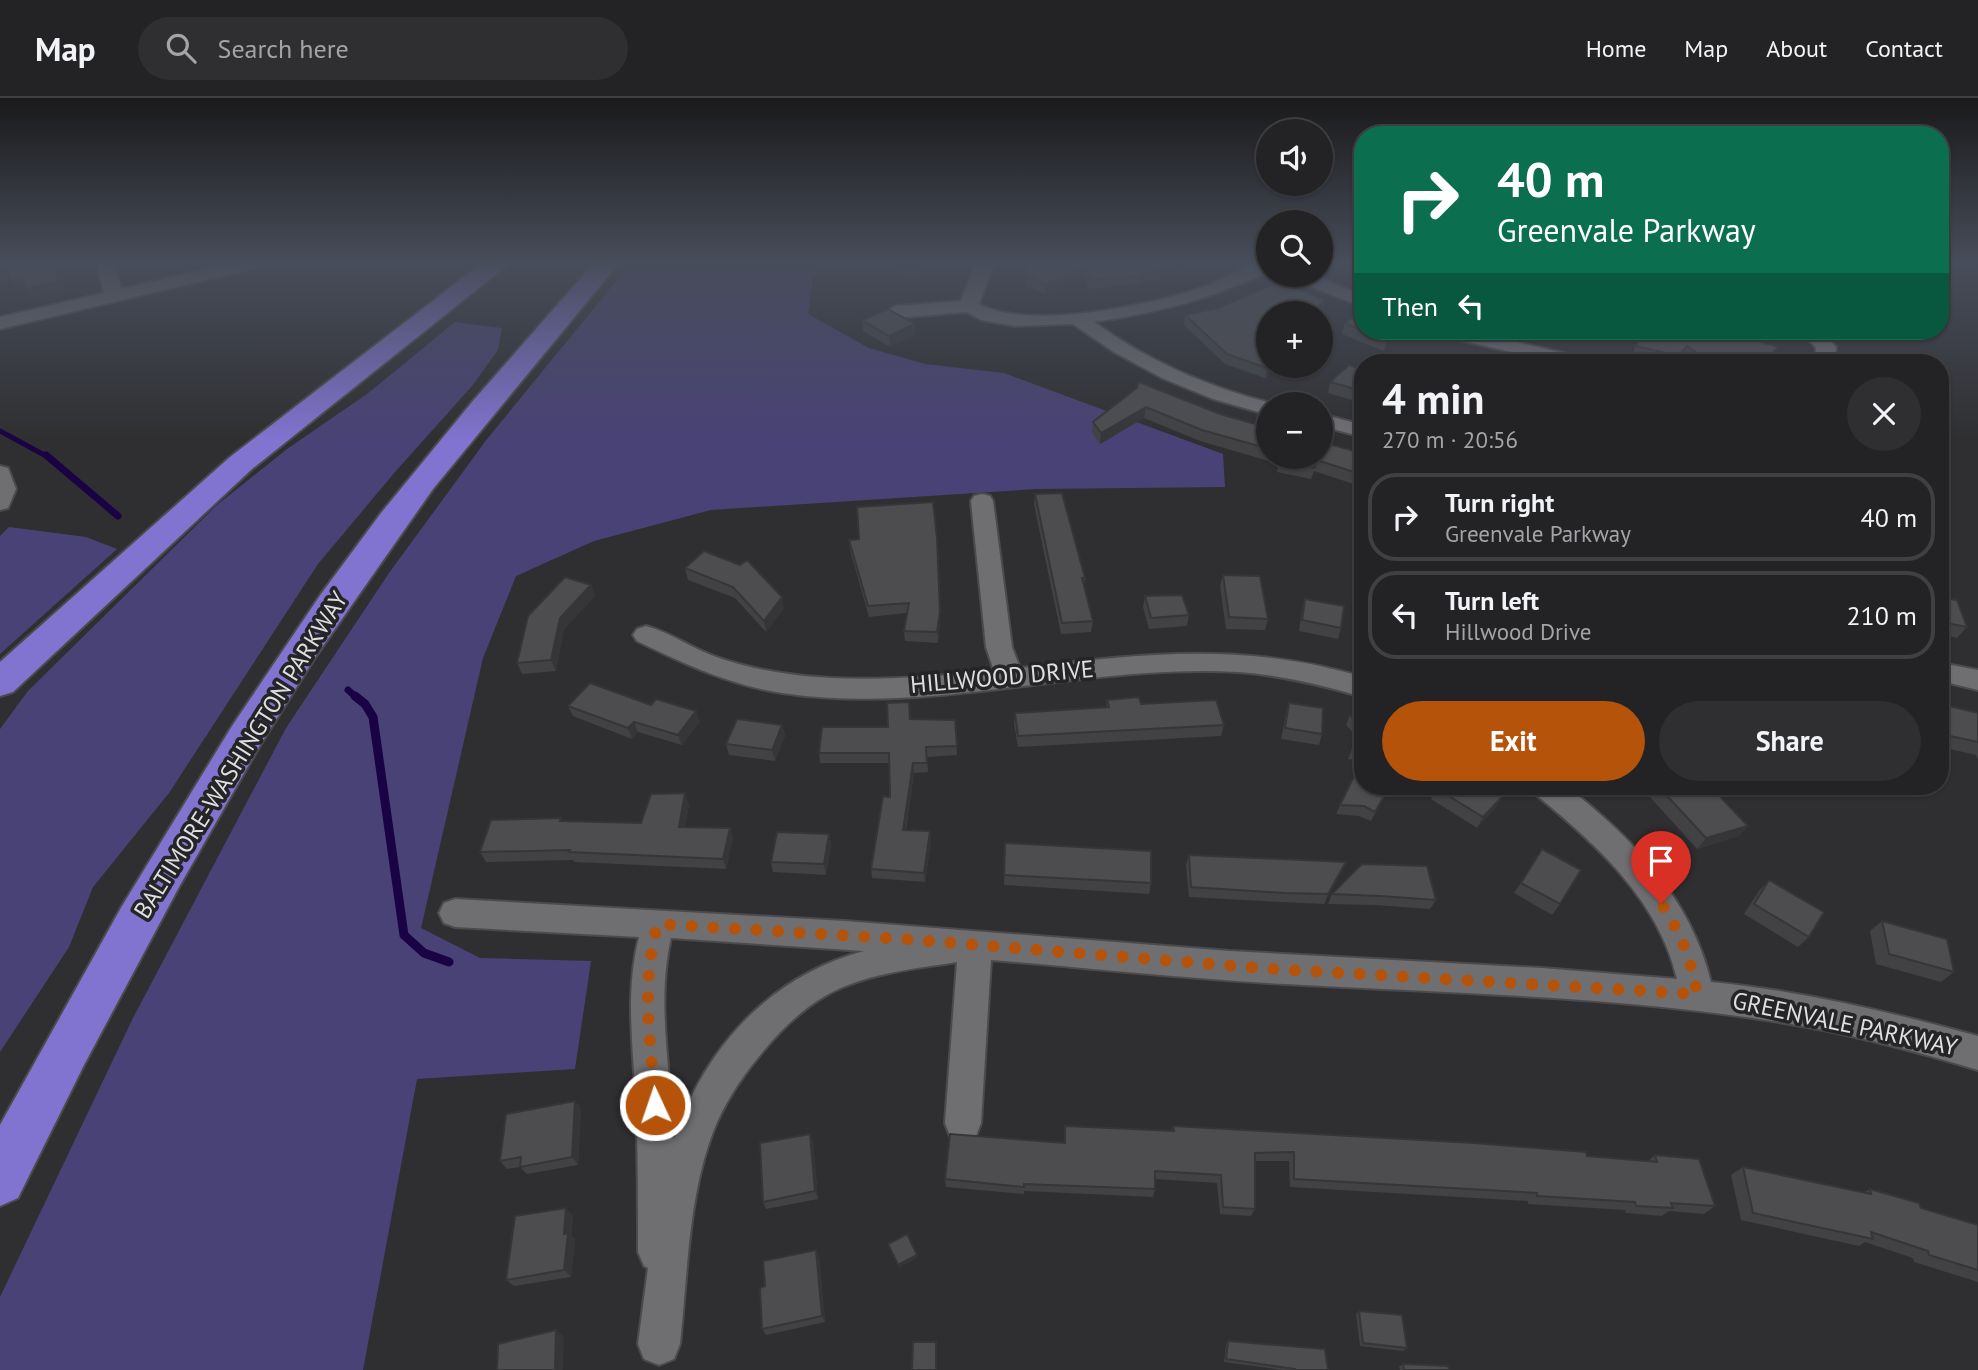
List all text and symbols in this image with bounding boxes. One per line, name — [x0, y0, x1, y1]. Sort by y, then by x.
search box — [138, 17, 628, 80]
text: Map — [35, 27, 96, 70]
icon: search — [162, 29, 200, 67]
text: Search here — [218, 32, 349, 65]
text: Home — [1586, 33, 1646, 64]
text: Map — [1684, 33, 1728, 64]
text: About — [1766, 33, 1827, 64]
text: Contact — [1865, 33, 1943, 64]
map controls — [1256, 119, 1333, 469]
button: sound — [1256, 119, 1333, 196]
text: 40 m — [1497, 147, 1604, 211]
icon: right — [1382, 154, 1473, 245]
text: Greenvale Parkway — [1497, 209, 1756, 251]
button: search — [1256, 210, 1333, 287]
icon: left — [1452, 287, 1490, 325]
text: Then — [1382, 290, 1438, 323]
button: + — [1256, 301, 1333, 378]
text: 4 min — [1382, 371, 1484, 426]
button: close — [1847, 377, 1921, 451]
button: − — [1256, 392, 1333, 469]
text: 270 m · 20:56 — [1382, 425, 1518, 454]
text: Turn right — [1445, 486, 1554, 519]
icon: right — [1386, 498, 1424, 536]
text: 40 m — [1861, 501, 1917, 534]
text: Greenvale Parkway — [1445, 519, 1631, 548]
text: Turn left — [1445, 584, 1539, 617]
street label: BALTIMORE-WASHINGTON PARKWAY — [127, 585, 355, 924]
icon: left — [1386, 596, 1424, 634]
text: 210 m — [1846, 599, 1917, 632]
text: Hillwood Drive — [1445, 617, 1591, 646]
street label: HILLWOOD DRIVE — [909, 653, 1095, 700]
button: Exit — [1382, 701, 1645, 781]
button: Share — [1659, 701, 1921, 781]
pin — [1631, 831, 1691, 903]
icon: arrive — [1642, 842, 1680, 880]
street label: GREENVALE PARKWAY — [1730, 985, 1961, 1063]
position arrow — [618, 1068, 692, 1142]

